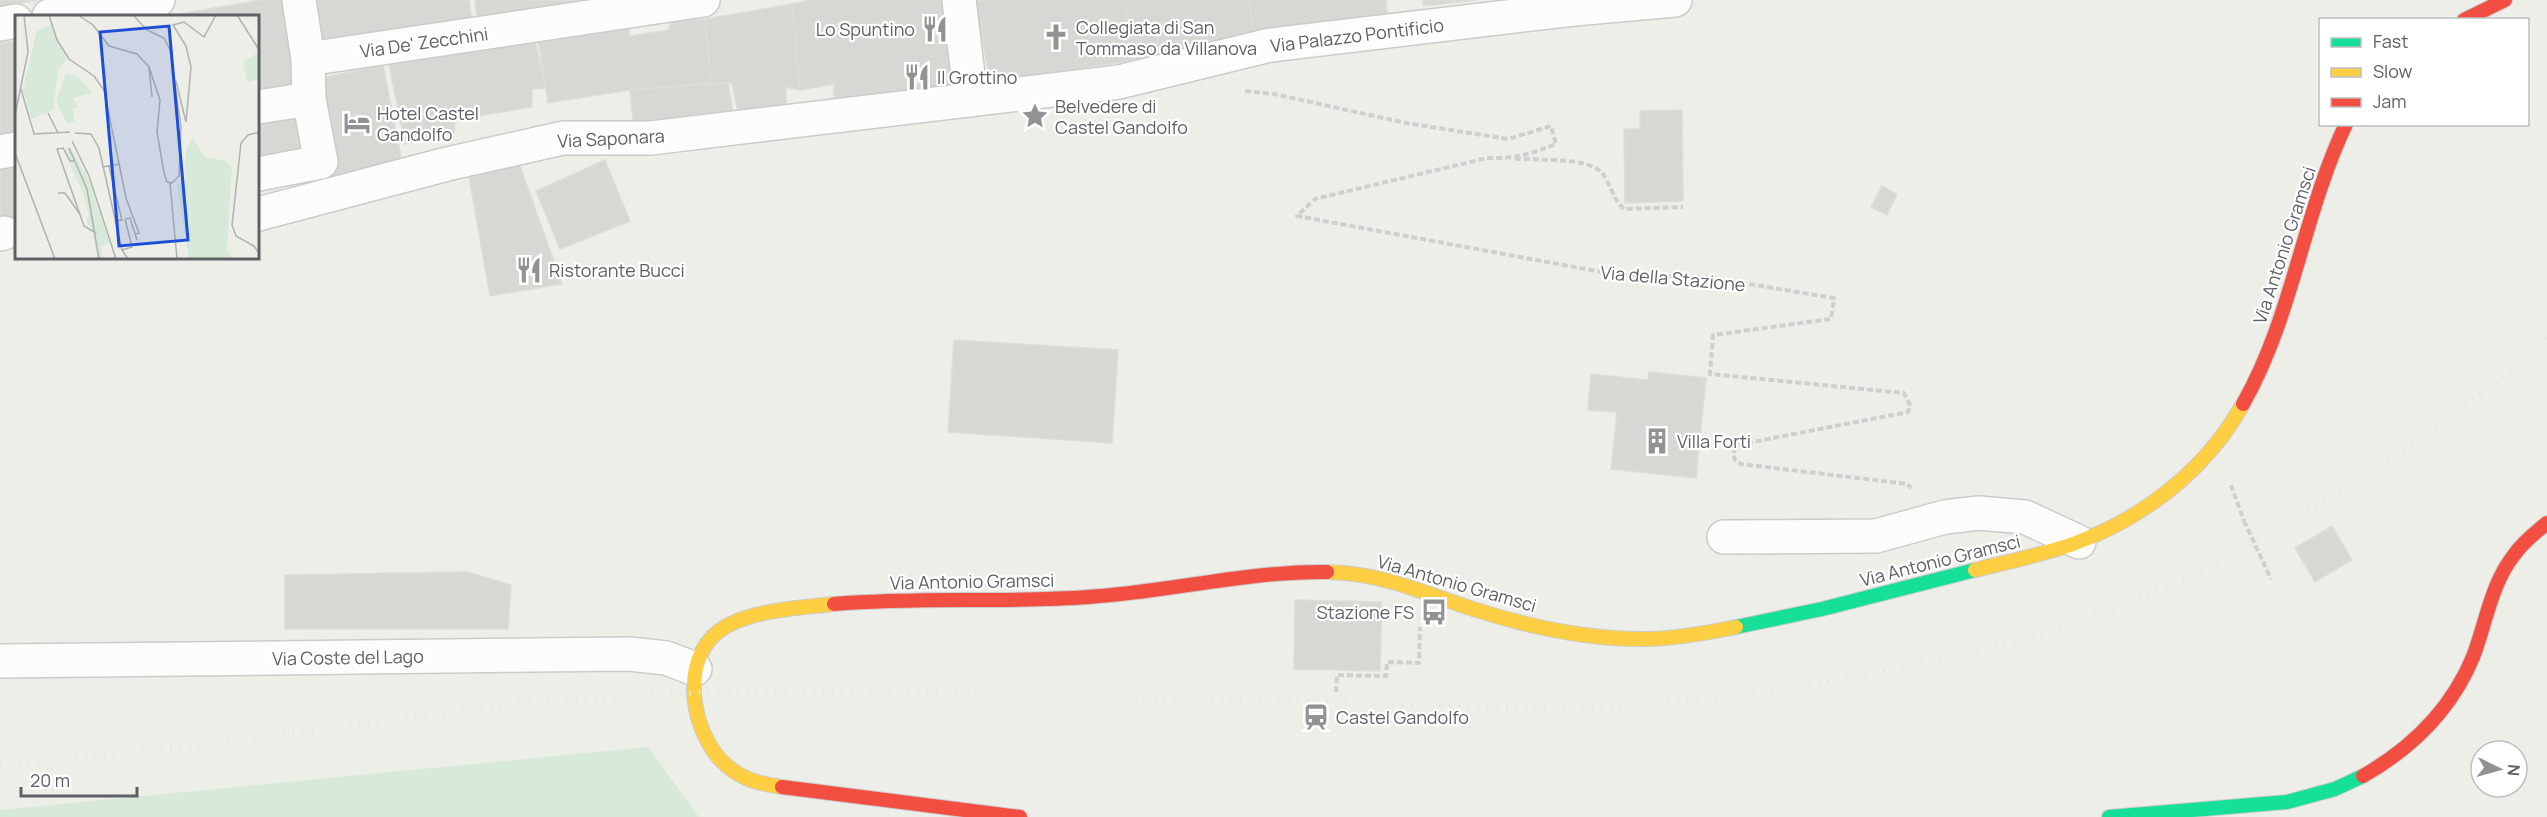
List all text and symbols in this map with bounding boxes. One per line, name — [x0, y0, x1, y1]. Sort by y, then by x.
street label: Via Palazzo Pontificio — [1269, 12, 1445, 58]
restaurant icon: Lo Spuntino — [920, 14, 950, 44]
inset map — [15, 15, 260, 260]
place label: Collegiata di San Tommaso da Villanova — [1076, 15, 1257, 60]
place label: Lo Spuntino — [816, 17, 915, 41]
legend — [2319, 18, 2529, 126]
street label: Via De' Zecchini — [358, 21, 490, 63]
church icon: Collegiata di San Tommaso da Villanova — [1041, 22, 1071, 52]
text: Fast — [2373, 29, 2408, 53]
text: Slow — [2373, 59, 2413, 83]
restaurant icon: Il Grottino — [902, 62, 932, 92]
place label: Il Grottino — [937, 65, 1017, 89]
text: Jam — [2373, 89, 2407, 113]
place label: Belvedere di Castel Gandolfo — [1055, 94, 1188, 139]
place label: Hotel Castel Gandolfo — [377, 101, 479, 146]
place icon: Belvedere di Castel Gandolfo — [1020, 101, 1050, 131]
hotel icon: Hotel Castel Gandolfo — [342, 108, 372, 138]
street label: Via Saponara — [557, 123, 665, 153]
street label: Via Antonio Gramsci — [2247, 163, 2321, 327]
restaurant icon: Ristorante Bucci — [514, 255, 544, 285]
place label: Ristorante Bucci — [549, 258, 685, 282]
street label: Via della Stazione — [1600, 260, 1746, 296]
building icon: Villa Forti — [1642, 426, 1672, 456]
place label: Villa Forti — [1677, 429, 1751, 453]
street label: Via Antonio Gramsci — [1857, 528, 2023, 592]
street label: Via Antonio Gramsci — [1375, 549, 1539, 617]
street label: Via Antonio Gramsci — [890, 568, 1054, 594]
bus stop icon: Stazione FS — [1419, 597, 1449, 627]
place label: Stazione FS — [1316, 600, 1414, 624]
street label: Via Coste del Lago — [272, 644, 424, 670]
station icon: Castel Gandolfo — [1301, 702, 1331, 732]
place label: Castel Gandolfo — [1336, 705, 1469, 729]
north arrow — [2469, 739, 2529, 799]
scale bar — [21, 760, 136, 798]
text: N — [2502, 764, 2525, 777]
text: 20 m — [30, 768, 70, 792]

